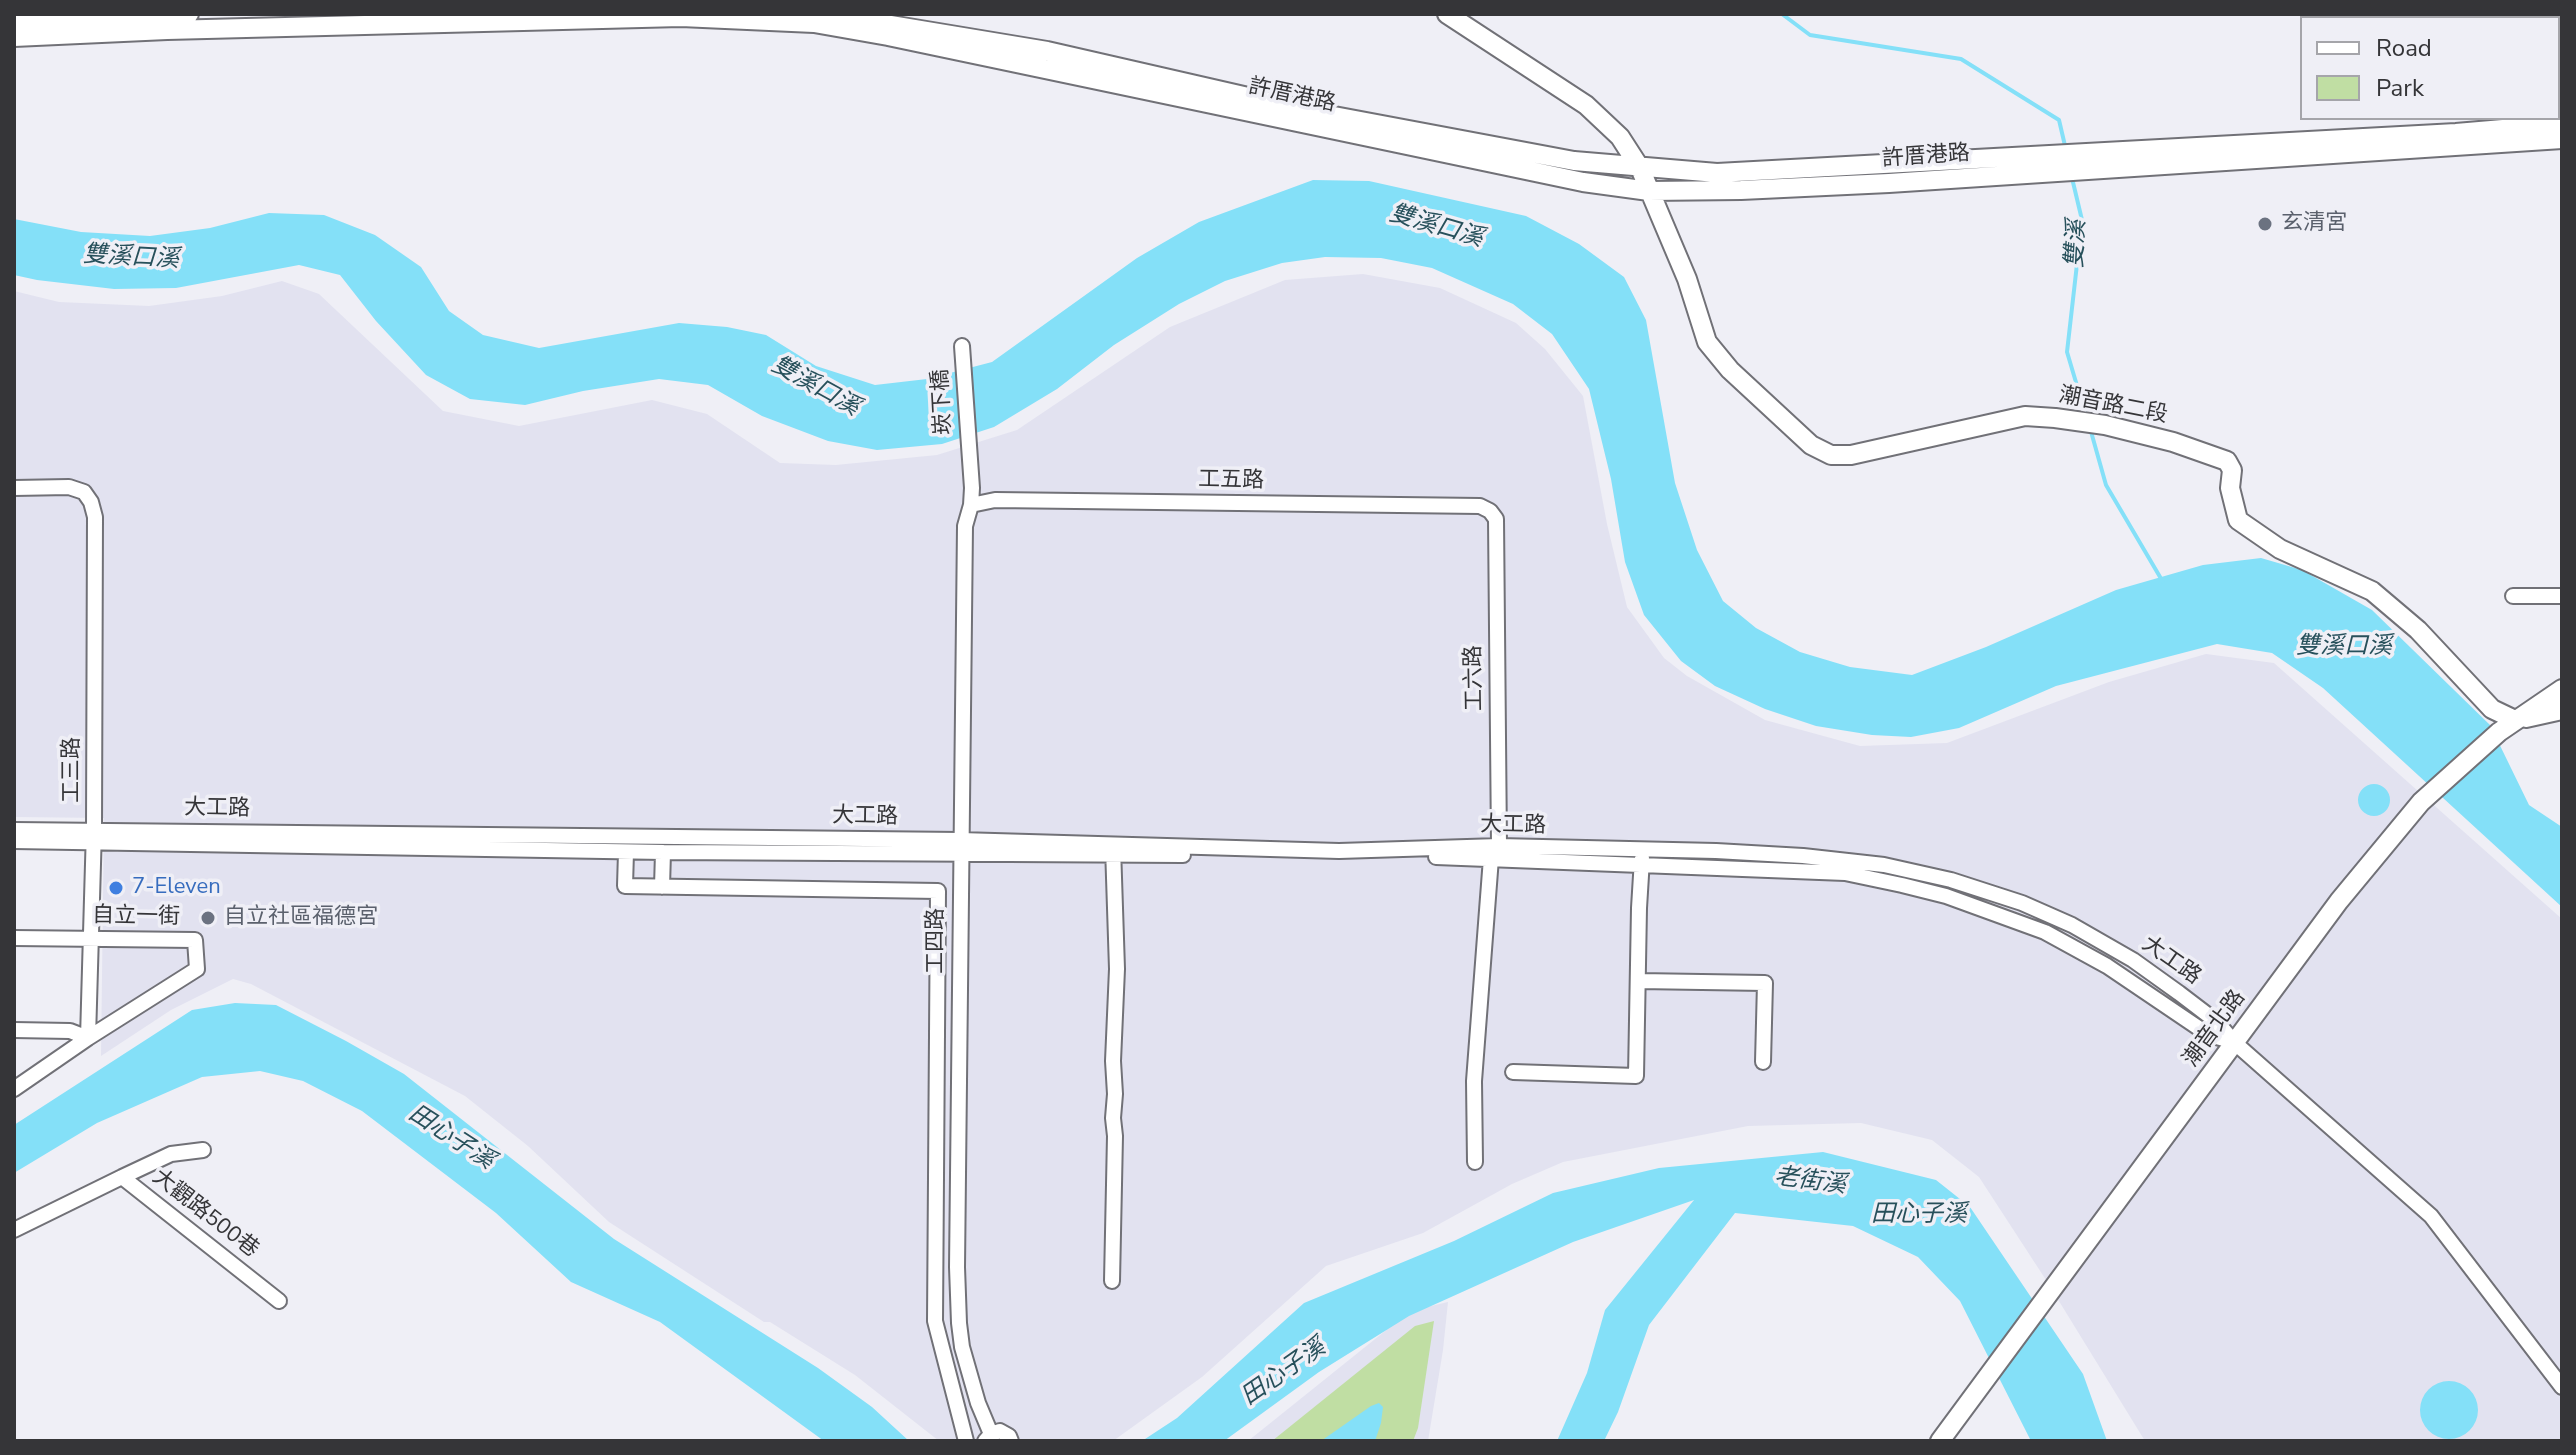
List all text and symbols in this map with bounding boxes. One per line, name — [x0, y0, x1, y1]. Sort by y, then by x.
legend — [2300, 16, 2560, 120]
text: Road — [2376, 32, 2432, 64]
text: Park — [2376, 72, 2424, 104]
street label: 許厝港路 — [1246, 74, 1338, 118]
street label: 許厝港路 — [1881, 141, 1971, 173]
water label: 雙溪口溪 — [1386, 200, 1486, 254]
place label: 玄清宮 — [2281, 211, 2347, 237]
marker: 玄清宮 — [2256, 215, 2274, 233]
water label: 雙溪 — [2061, 219, 2093, 269]
water label: 雙溪口溪 — [82, 241, 180, 275]
water label: 雙溪口溪 — [766, 351, 864, 423]
street label: 崁下橋 — [928, 368, 958, 436]
street label: 潮音路二段 — [2056, 383, 2170, 429]
street label: 工五路 — [1198, 467, 1264, 495]
water label: 雙溪口溪 — [2296, 633, 2392, 661]
street label: 工六路 — [1461, 645, 1489, 711]
street label: 工三路 — [60, 737, 86, 803]
street label: 大工路 — [184, 795, 250, 823]
street label: 大工路 — [832, 803, 898, 831]
street label: 大工路 — [1480, 812, 1546, 840]
place label: 7-Eleven — [132, 875, 221, 901]
marker: 7-Eleven — [107, 879, 125, 897]
street label: 自立一街 — [92, 903, 180, 931]
place label: 自立社區福德宮 — [224, 905, 378, 931]
street label: 工四路 — [924, 908, 950, 974]
marker: 自立社區福德宮 — [199, 909, 217, 927]
street label: 大工路 — [2136, 931, 2206, 991]
street label: 潮音北路 — [2178, 986, 2252, 1072]
water label: 田心子溪 — [403, 1100, 499, 1176]
water label: 老街溪 — [1773, 1163, 1847, 1201]
street label: 大觀路500巷 — [147, 1164, 263, 1264]
water label: 田心子溪 — [1871, 1201, 1967, 1229]
water label: 田心子溪 — [1236, 1334, 1332, 1412]

